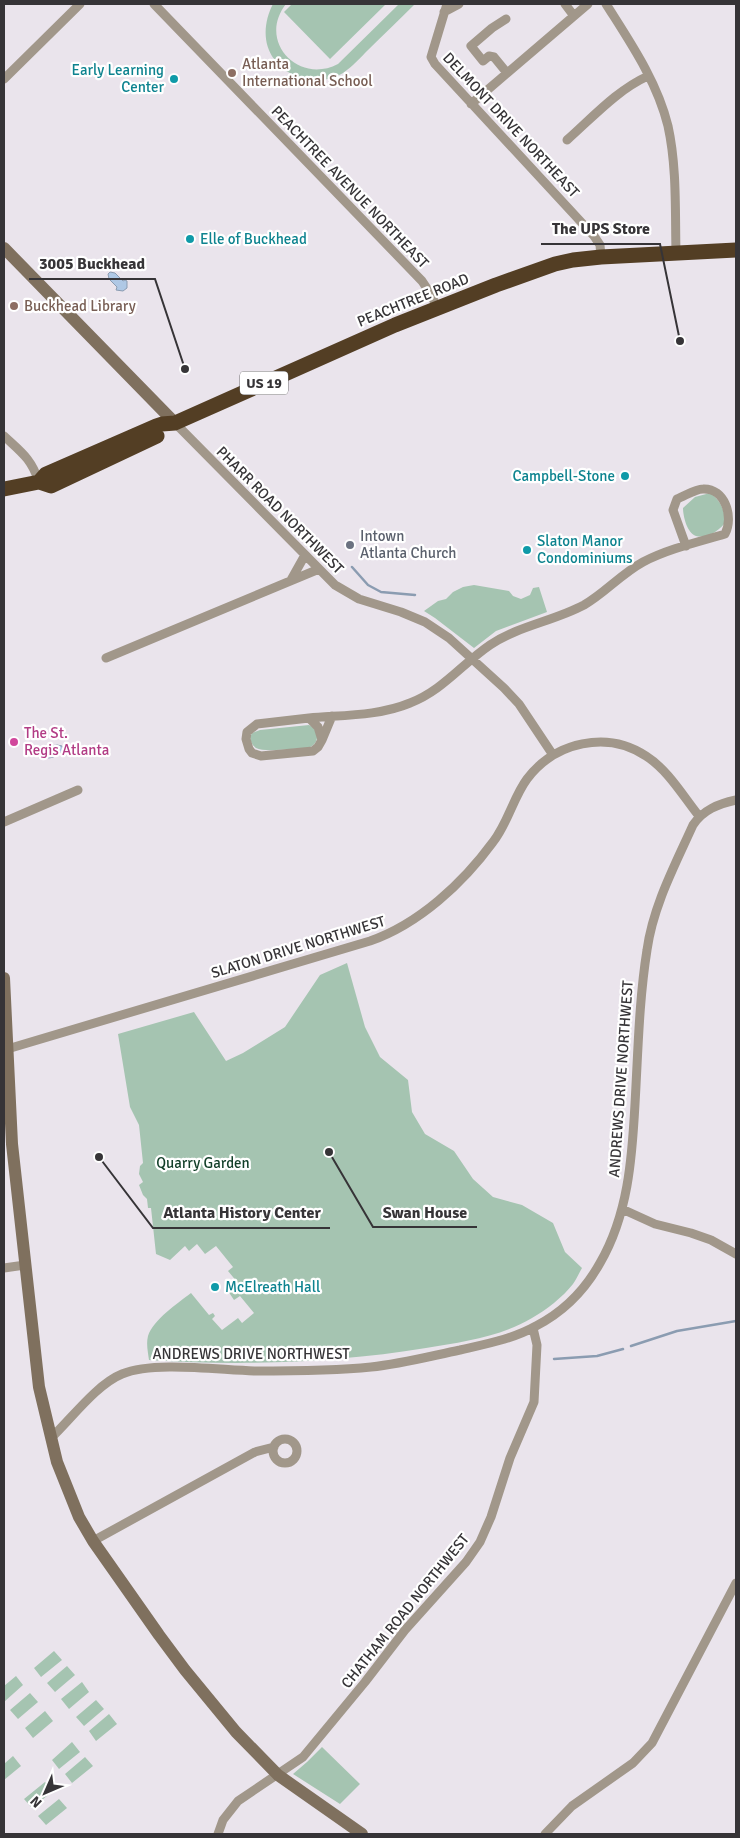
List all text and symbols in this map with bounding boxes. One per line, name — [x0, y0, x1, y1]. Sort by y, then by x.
street label: DELMONT DRIVE NORTHEAST — [439, 49, 583, 202]
place label: Atlanta International School — [242, 55, 373, 90]
place label: Early Learning Center — [72, 61, 164, 96]
marker: Atlanta International School — [226, 67, 238, 79]
marker: Early Learning Center — [168, 73, 180, 85]
street label: PEACHTREE AVENUE NORTHEAST — [268, 102, 433, 272]
callout: The UPS Store — [541, 213, 660, 244]
text: The UPS Store — [552, 219, 650, 239]
place label: Elle of Buckhead — [200, 230, 307, 248]
marker: Elle of Buckhead — [184, 233, 196, 245]
callout: 3005 Buckhead — [29, 248, 155, 279]
text: 3005 Buckhead — [39, 254, 145, 274]
street label: PEACHTREE ROAD — [354, 269, 472, 331]
place label: Buckhead Library — [24, 297, 136, 315]
marker: Buckhead Library — [8, 300, 20, 312]
road number: US 19 — [240, 372, 288, 394]
street label: PHARR ROAD NORTHWEST — [213, 443, 348, 578]
place label: Campbell-Stone — [512, 467, 615, 485]
marker: Campbell-Stone — [619, 470, 631, 482]
place label: Intown Atlanta Church — [360, 527, 456, 562]
place label: Slaton Manor Condominiums — [537, 532, 633, 567]
marker: Intown Atlanta Church — [344, 539, 356, 551]
marker: Slaton Manor Condominiums — [521, 544, 533, 556]
place label: The St. Regis Atlanta — [24, 724, 109, 759]
marker: The St. Regis Atlanta — [8, 736, 20, 748]
street label: SLATON DRIVE NORTHWEST — [209, 912, 388, 982]
street label: ANDREWS DRIVE NORTHWEST — [605, 979, 637, 1178]
park label: Quarry Garden — [156, 1154, 250, 1172]
callout: Swan House — [373, 1196, 477, 1227]
callout: Atlanta History Center — [153, 1197, 330, 1228]
text: Atlanta History Center — [163, 1203, 321, 1223]
text: Swan House — [383, 1203, 467, 1223]
place label: McElreath Hall — [225, 1278, 320, 1296]
marker: McElreath Hall — [209, 1281, 221, 1293]
street label: ANDREWS DRIVE NORTHWEST — [152, 1345, 350, 1363]
street label: CHATHAM ROAD NORTHWEST — [337, 1530, 473, 1692]
north arrow — [20, 1768, 70, 1818]
text: N — [27, 1792, 46, 1811]

